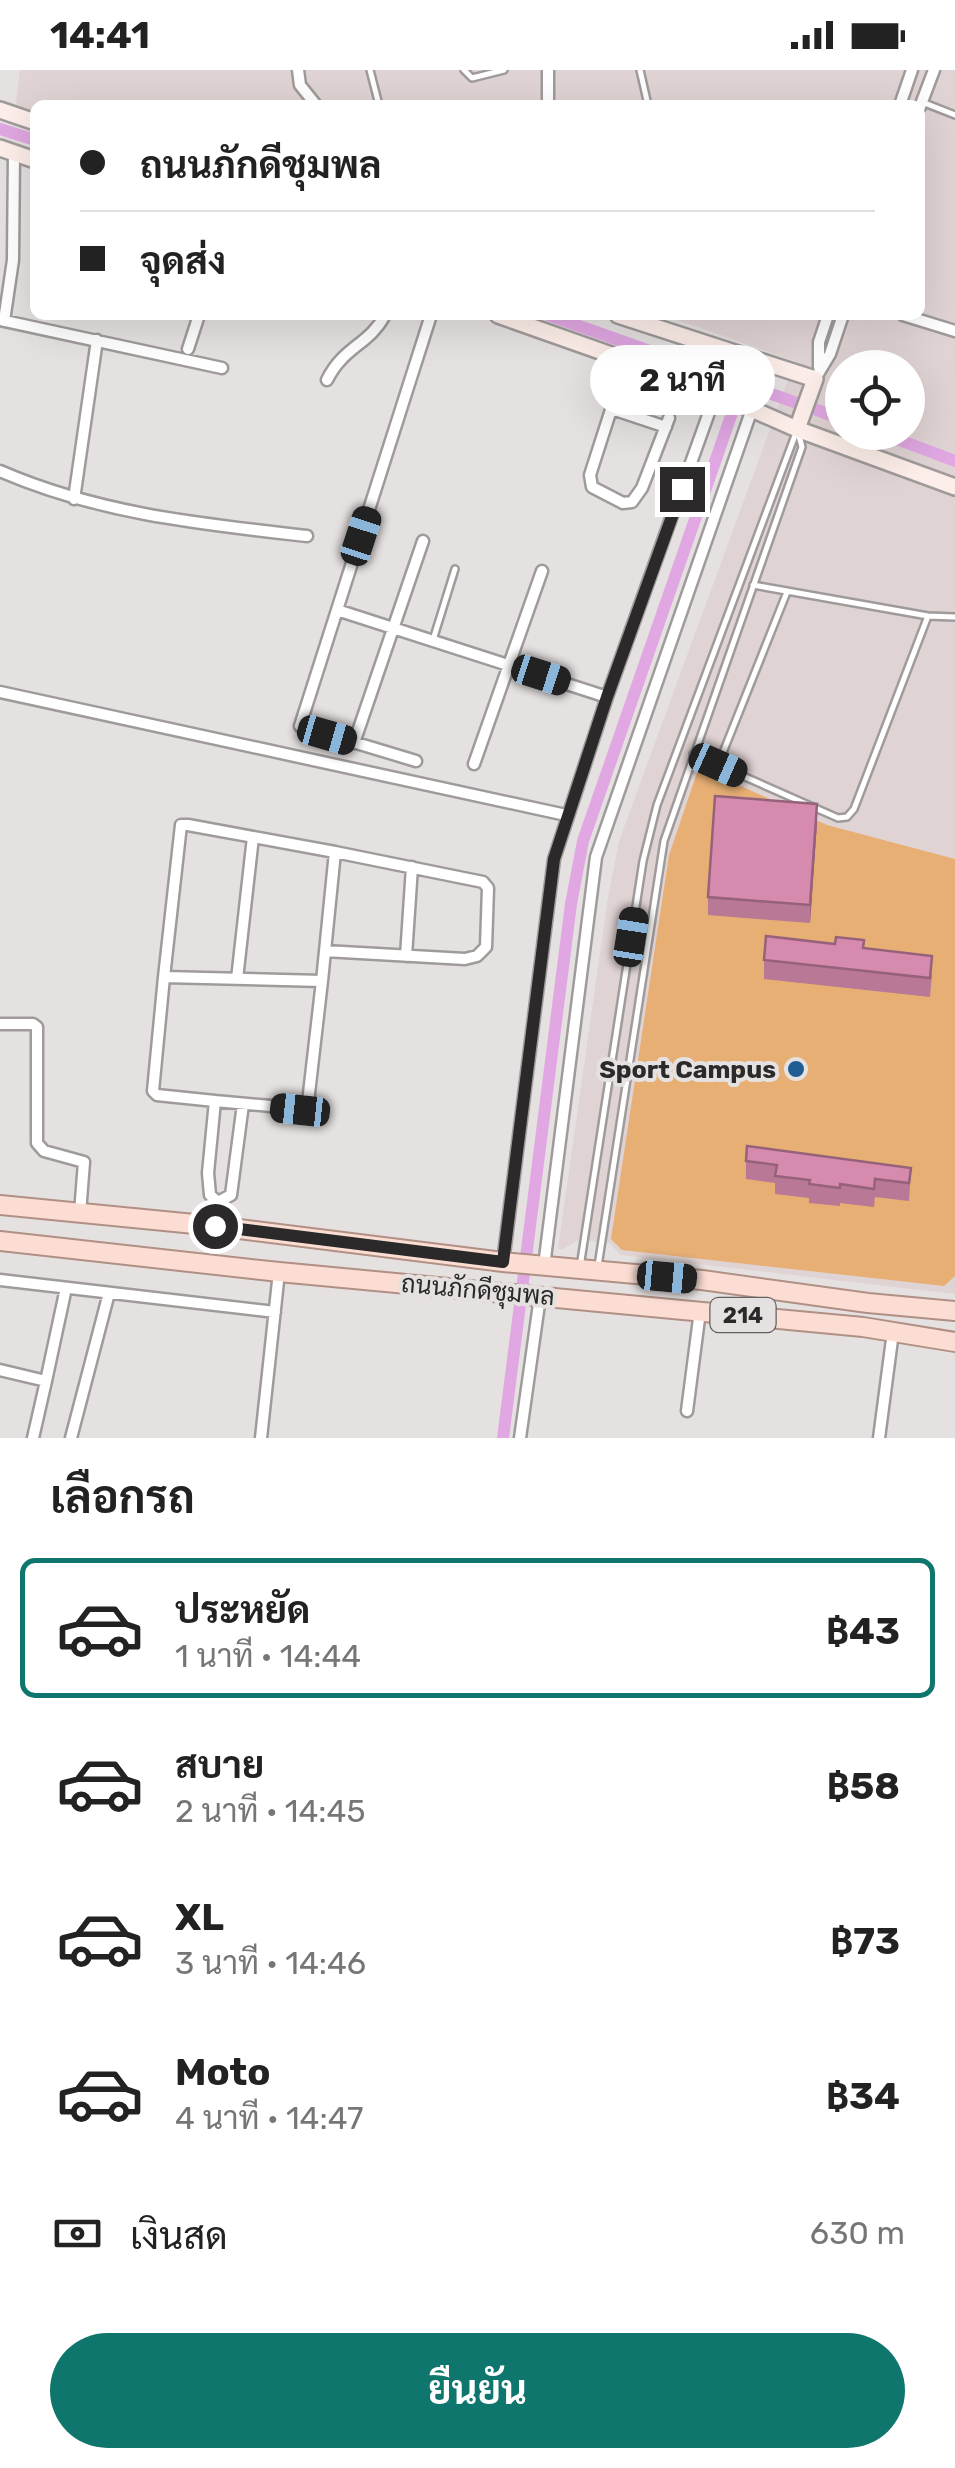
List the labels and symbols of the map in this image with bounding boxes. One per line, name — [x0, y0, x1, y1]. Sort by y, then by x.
callout: 2 นาที — [590, 344, 774, 414]
route end — [660, 467, 705, 512]
car — [337, 503, 385, 569]
car — [508, 651, 574, 699]
car — [294, 712, 360, 758]
car — [684, 739, 752, 791]
car — [611, 905, 651, 969]
place label: Sport Campus — [599, 1055, 776, 1084]
marker: Sport Campus — [785, 1058, 807, 1080]
car — [269, 1092, 331, 1128]
route start — [193, 1204, 238, 1249]
car — [636, 1259, 698, 1295]
street label: ถนนภักดีชุมพล — [400, 1267, 556, 1314]
road number: 214 — [710, 1298, 776, 1332]

